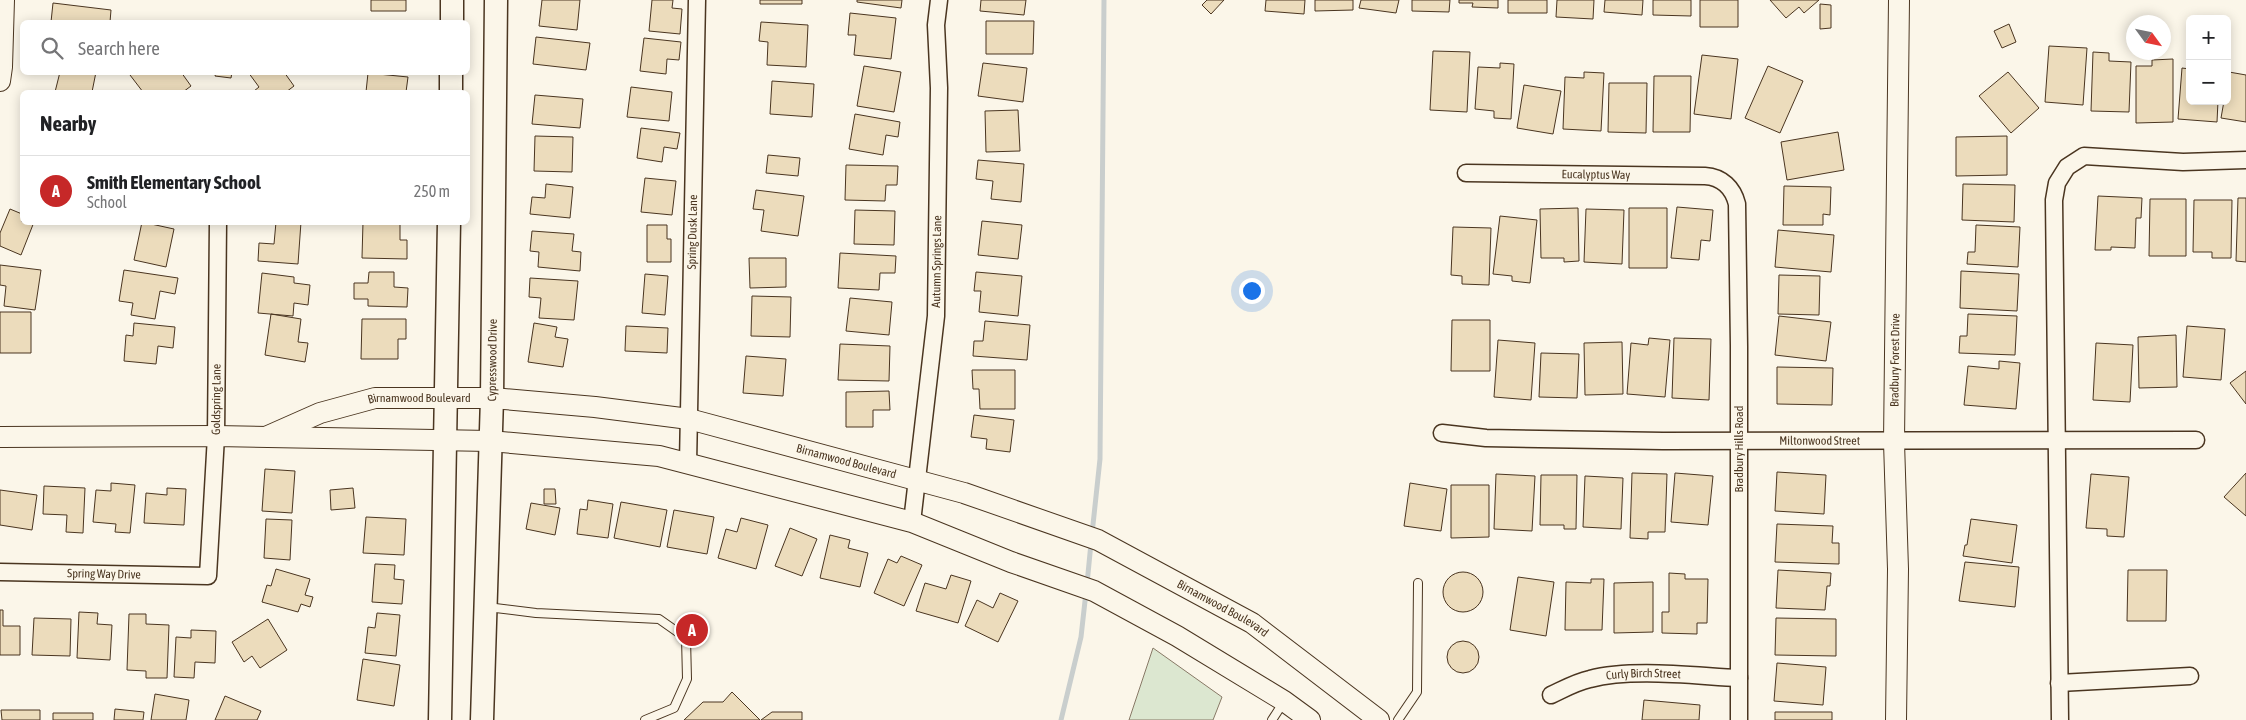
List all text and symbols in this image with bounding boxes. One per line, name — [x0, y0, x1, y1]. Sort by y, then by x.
north arrow — [2126, 15, 2171, 60]
map controls — [2186, 15, 2231, 105]
button: + — [2186, 15, 2231, 60]
search box — [20, 20, 470, 75]
icon: search — [38, 34, 66, 62]
text: Search here — [78, 37, 160, 59]
button: − — [2186, 60, 2231, 105]
text: Nearby — [40, 111, 96, 135]
street label: Eucalyptus Way — [1562, 167, 1630, 182]
text: Smith Elementary School — [87, 171, 261, 193]
text: A — [52, 182, 60, 200]
text: 250 m — [414, 182, 450, 200]
text: School — [87, 193, 127, 211]
street label: Spring Dusk Lane — [685, 194, 700, 270]
street label: Autumn Springs Lane — [929, 215, 944, 308]
your location — [1239, 278, 1265, 304]
street label: Bradbury Forest Drive — [1887, 313, 1902, 407]
street label: Cypresswood Drive — [485, 319, 500, 402]
street label: Goldspring Lane — [209, 364, 224, 435]
street label: Birnamwood Boulevard — [366, 391, 471, 407]
street label: Bradbury Hills Road — [1732, 406, 1746, 492]
street label: Miltonwood Street — [1779, 434, 1861, 448]
street label: Birnamwood Boulevard — [795, 441, 898, 481]
street label: Spring Way Drive — [67, 566, 141, 582]
street label: Birnamwood Boulevard — [1175, 577, 1271, 640]
pin: A — [676, 611, 708, 649]
street label: Curly Birch Street — [1605, 666, 1682, 683]

